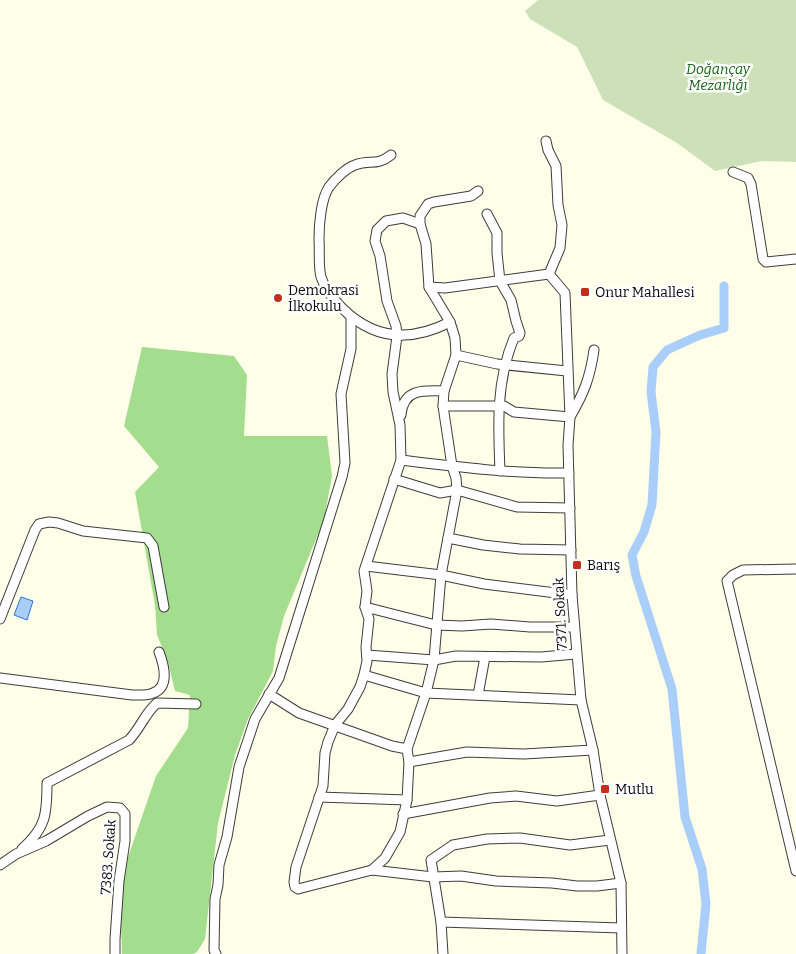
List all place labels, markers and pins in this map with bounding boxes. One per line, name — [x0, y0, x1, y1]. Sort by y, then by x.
place label: Demokrasi İlkokulu — [288, 282, 359, 315]
place label: Onur Mahallesi — [595, 284, 695, 301]
marker: Onur Mahallesi — [579, 286, 591, 298]
marker: Demokrasi İlkokulu — [272, 292, 284, 304]
place label: Barış — [587, 557, 620, 574]
marker: Barış — [571, 559, 583, 571]
place label: Mutlu — [615, 781, 654, 798]
marker: Mutlu — [599, 783, 611, 795]

